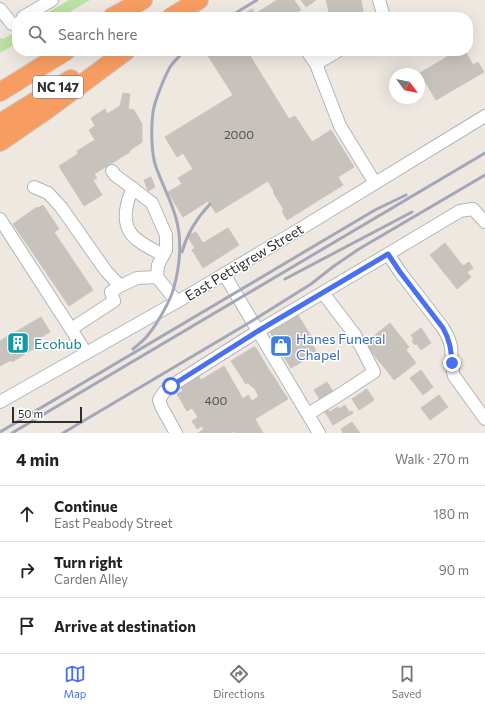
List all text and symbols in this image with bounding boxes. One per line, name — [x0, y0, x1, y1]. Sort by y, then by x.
search box — [12, 12, 473, 56]
icon: search — [26, 23, 48, 45]
text: Search here — [58, 25, 137, 43]
north arrow — [389, 68, 425, 104]
road number: NC 147 — [33, 76, 83, 98]
house number: 2000 — [224, 127, 254, 141]
street label: East Pettigrew Street — [182, 220, 306, 304]
building icon: Ecohub — [5, 330, 31, 356]
place label: Hanes Funeral Chapel — [296, 330, 386, 363]
shop icon: Hanes Funeral Chapel — [268, 333, 294, 359]
place label: Ecohub — [34, 335, 82, 352]
route end — [443, 354, 461, 372]
route start — [162, 377, 180, 395]
house number: 400 — [205, 393, 228, 407]
scale bar — [12, 405, 82, 424]
text: 50 m — [18, 407, 43, 420]
text: 4 min — [16, 449, 59, 470]
text: Walk · 270 m — [395, 451, 469, 467]
text: Continue — [54, 497, 118, 515]
icon: ahead — [16, 503, 38, 525]
text: 180 m — [433, 506, 469, 522]
text: East Peabody Street — [54, 515, 173, 531]
text: Turn right — [54, 553, 123, 571]
icon: right — [16, 559, 38, 581]
text: 90 m — [439, 562, 469, 578]
text: Carden Alley — [54, 571, 128, 587]
icon: arrive — [16, 615, 38, 637]
text: Arrive at destination — [54, 617, 196, 635]
tab: Map — [64, 663, 86, 700]
tab: Directions — [213, 663, 265, 700]
tab: Saved — [392, 663, 421, 700]

